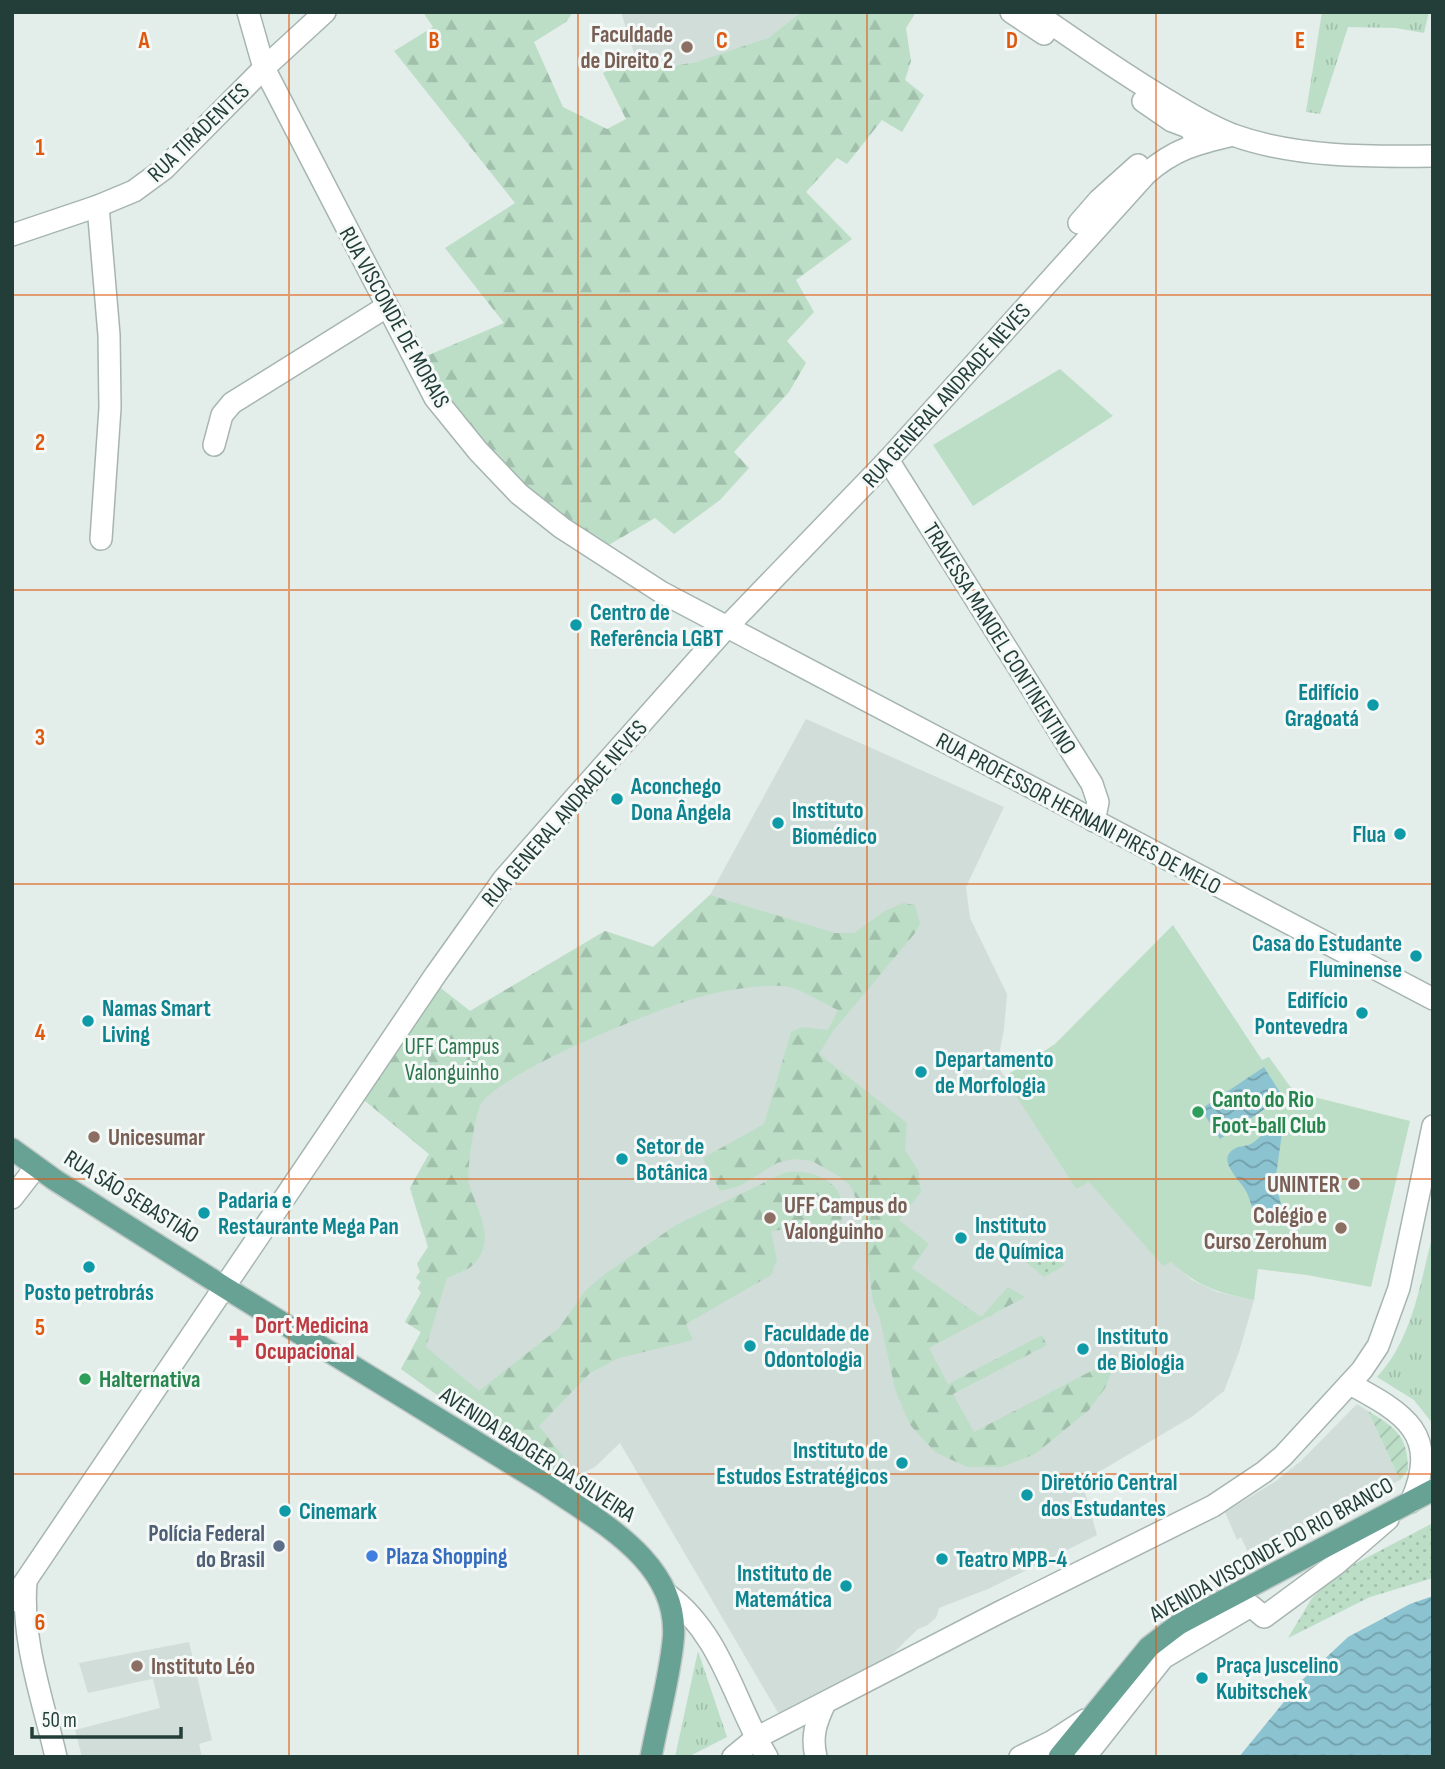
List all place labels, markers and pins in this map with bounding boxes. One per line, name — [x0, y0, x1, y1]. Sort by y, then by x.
place label: Faculdade de Direito 2 — [580, 21, 673, 75]
marker: Faculdade de Direito 2 — [679, 39, 695, 55]
place label: Centro de Referência LGBT — [590, 599, 723, 653]
marker: Centro de Referência LGBT — [568, 617, 584, 633]
place label: Edifício Gragoatá — [1285, 679, 1359, 733]
marker: Edifício Gragoatá — [1365, 697, 1381, 713]
place label: Aconchego Dona Ângela — [630, 773, 731, 827]
marker: Aconchego Dona Ângela — [609, 791, 625, 807]
place label: Instituto Biomédico — [792, 797, 877, 851]
marker: Instituto Biomédico — [770, 815, 786, 831]
place label: Flua — [1352, 821, 1386, 849]
marker: Flua — [1392, 826, 1408, 842]
place label: Casa do Estudante Fluminense — [1252, 930, 1402, 984]
marker: Casa do Estudante Fluminense — [1408, 948, 1424, 964]
place label: Edifício Pontevedra — [1255, 987, 1348, 1041]
place label: Namas Smart Living — [102, 995, 211, 1049]
marker: Edifício Pontevedra — [1354, 1005, 1370, 1021]
marker: Namas Smart Living — [80, 1013, 96, 1029]
place label: Departamento de Morfologia — [935, 1046, 1053, 1100]
marker: Departamento de Morfologia — [913, 1064, 929, 1080]
place label: Canto do Rio Foot-ball Club — [1212, 1086, 1326, 1140]
marker: Canto do Rio Foot-ball Club — [1190, 1104, 1206, 1120]
place label: Unicesumar — [108, 1124, 205, 1152]
marker: Unicesumar — [86, 1129, 102, 1145]
place label: Setor de Botânica — [636, 1133, 708, 1187]
marker: Setor de Botânica — [614, 1151, 630, 1167]
place label: UNINTER — [1267, 1171, 1340, 1199]
marker: UNINTER — [1346, 1176, 1362, 1192]
place label: Padaria e Restaurante Mega Pan — [218, 1187, 399, 1241]
place label: UFF Campus do Valonguinho — [784, 1192, 908, 1246]
place label: Colégio e Curso Zerohum — [1204, 1202, 1327, 1256]
marker: Padaria e Restaurante Mega Pan — [196, 1205, 212, 1221]
marker: UFF Campus do Valonguinho — [762, 1210, 778, 1226]
place label: Instituto de Química — [975, 1212, 1064, 1266]
marker: Colégio e Curso Zerohum — [1333, 1220, 1349, 1236]
marker: Instituto de Química — [953, 1230, 969, 1246]
marker: Posto petrobrás — [81, 1259, 97, 1275]
place label: Posto petrobrás — [24, 1279, 154, 1307]
place label: Dort Medicina Ocupacional — [255, 1312, 369, 1366]
place label: Faculdade de Odontologia — [764, 1320, 869, 1374]
place label: Instituto de Biologia — [1097, 1323, 1184, 1377]
marker: Dort Medicina Ocupacional — [229, 1328, 249, 1348]
marker: Faculdade de Odontologia — [742, 1338, 758, 1354]
marker: Instituto de Biologia — [1075, 1341, 1091, 1357]
place label: Halternativa — [99, 1366, 200, 1394]
marker: Halternativa — [77, 1371, 93, 1387]
place label: Instituto de Estudos Estratégicos — [716, 1437, 888, 1491]
marker: Instituto de Estudos Estratégicos — [894, 1455, 910, 1471]
place label: Diretório Central dos Estudantes — [1041, 1469, 1177, 1523]
marker: Diretório Central dos Estudantes — [1019, 1487, 1035, 1503]
place label: Cinemark — [299, 1498, 377, 1526]
marker: Cinemark — [277, 1503, 293, 1519]
place label: Polícia Federal do Brasil — [148, 1520, 265, 1574]
marker: Polícia Federal do Brasil — [271, 1538, 287, 1554]
place label: Plaza Shopping — [386, 1543, 508, 1571]
place label: Teatro MPB-4 — [956, 1546, 1068, 1574]
marker: Plaza Shopping — [364, 1548, 380, 1564]
marker: Teatro MPB-4 — [934, 1551, 950, 1567]
place label: Instituto de Matemática — [735, 1560, 832, 1614]
marker: Instituto de Matemática — [838, 1578, 854, 1594]
place label: Praça Juscelino Kubitschek — [1216, 1652, 1338, 1706]
place label: Instituto Léo — [151, 1653, 255, 1681]
marker: Instituto Léo — [129, 1658, 145, 1674]
marker: Praça Juscelino Kubitschek — [1194, 1670, 1210, 1686]

